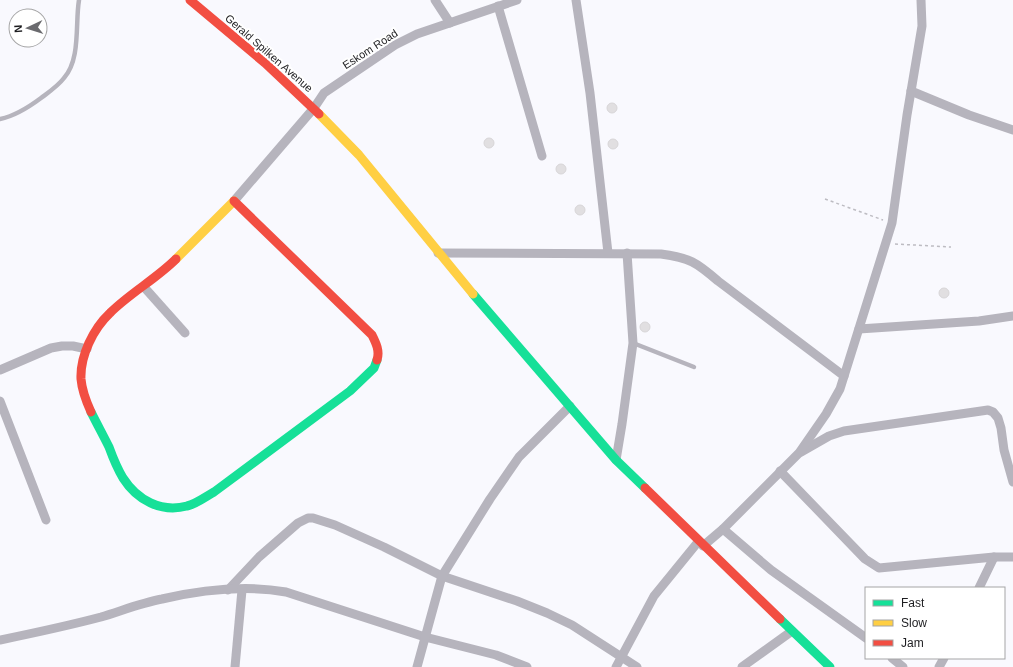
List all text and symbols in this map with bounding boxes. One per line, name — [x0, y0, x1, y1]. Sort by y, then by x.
north arrow — [8, 8, 48, 48]
street label: Gerald Spilken Avenue — [223, 12, 315, 94]
text: N — [12, 24, 24, 33]
street label: Eskom Road — [340, 27, 400, 71]
legend — [865, 587, 1005, 659]
text: Fast — [901, 596, 925, 610]
text: Slow — [901, 616, 927, 630]
text: Jam — [901, 636, 924, 650]

